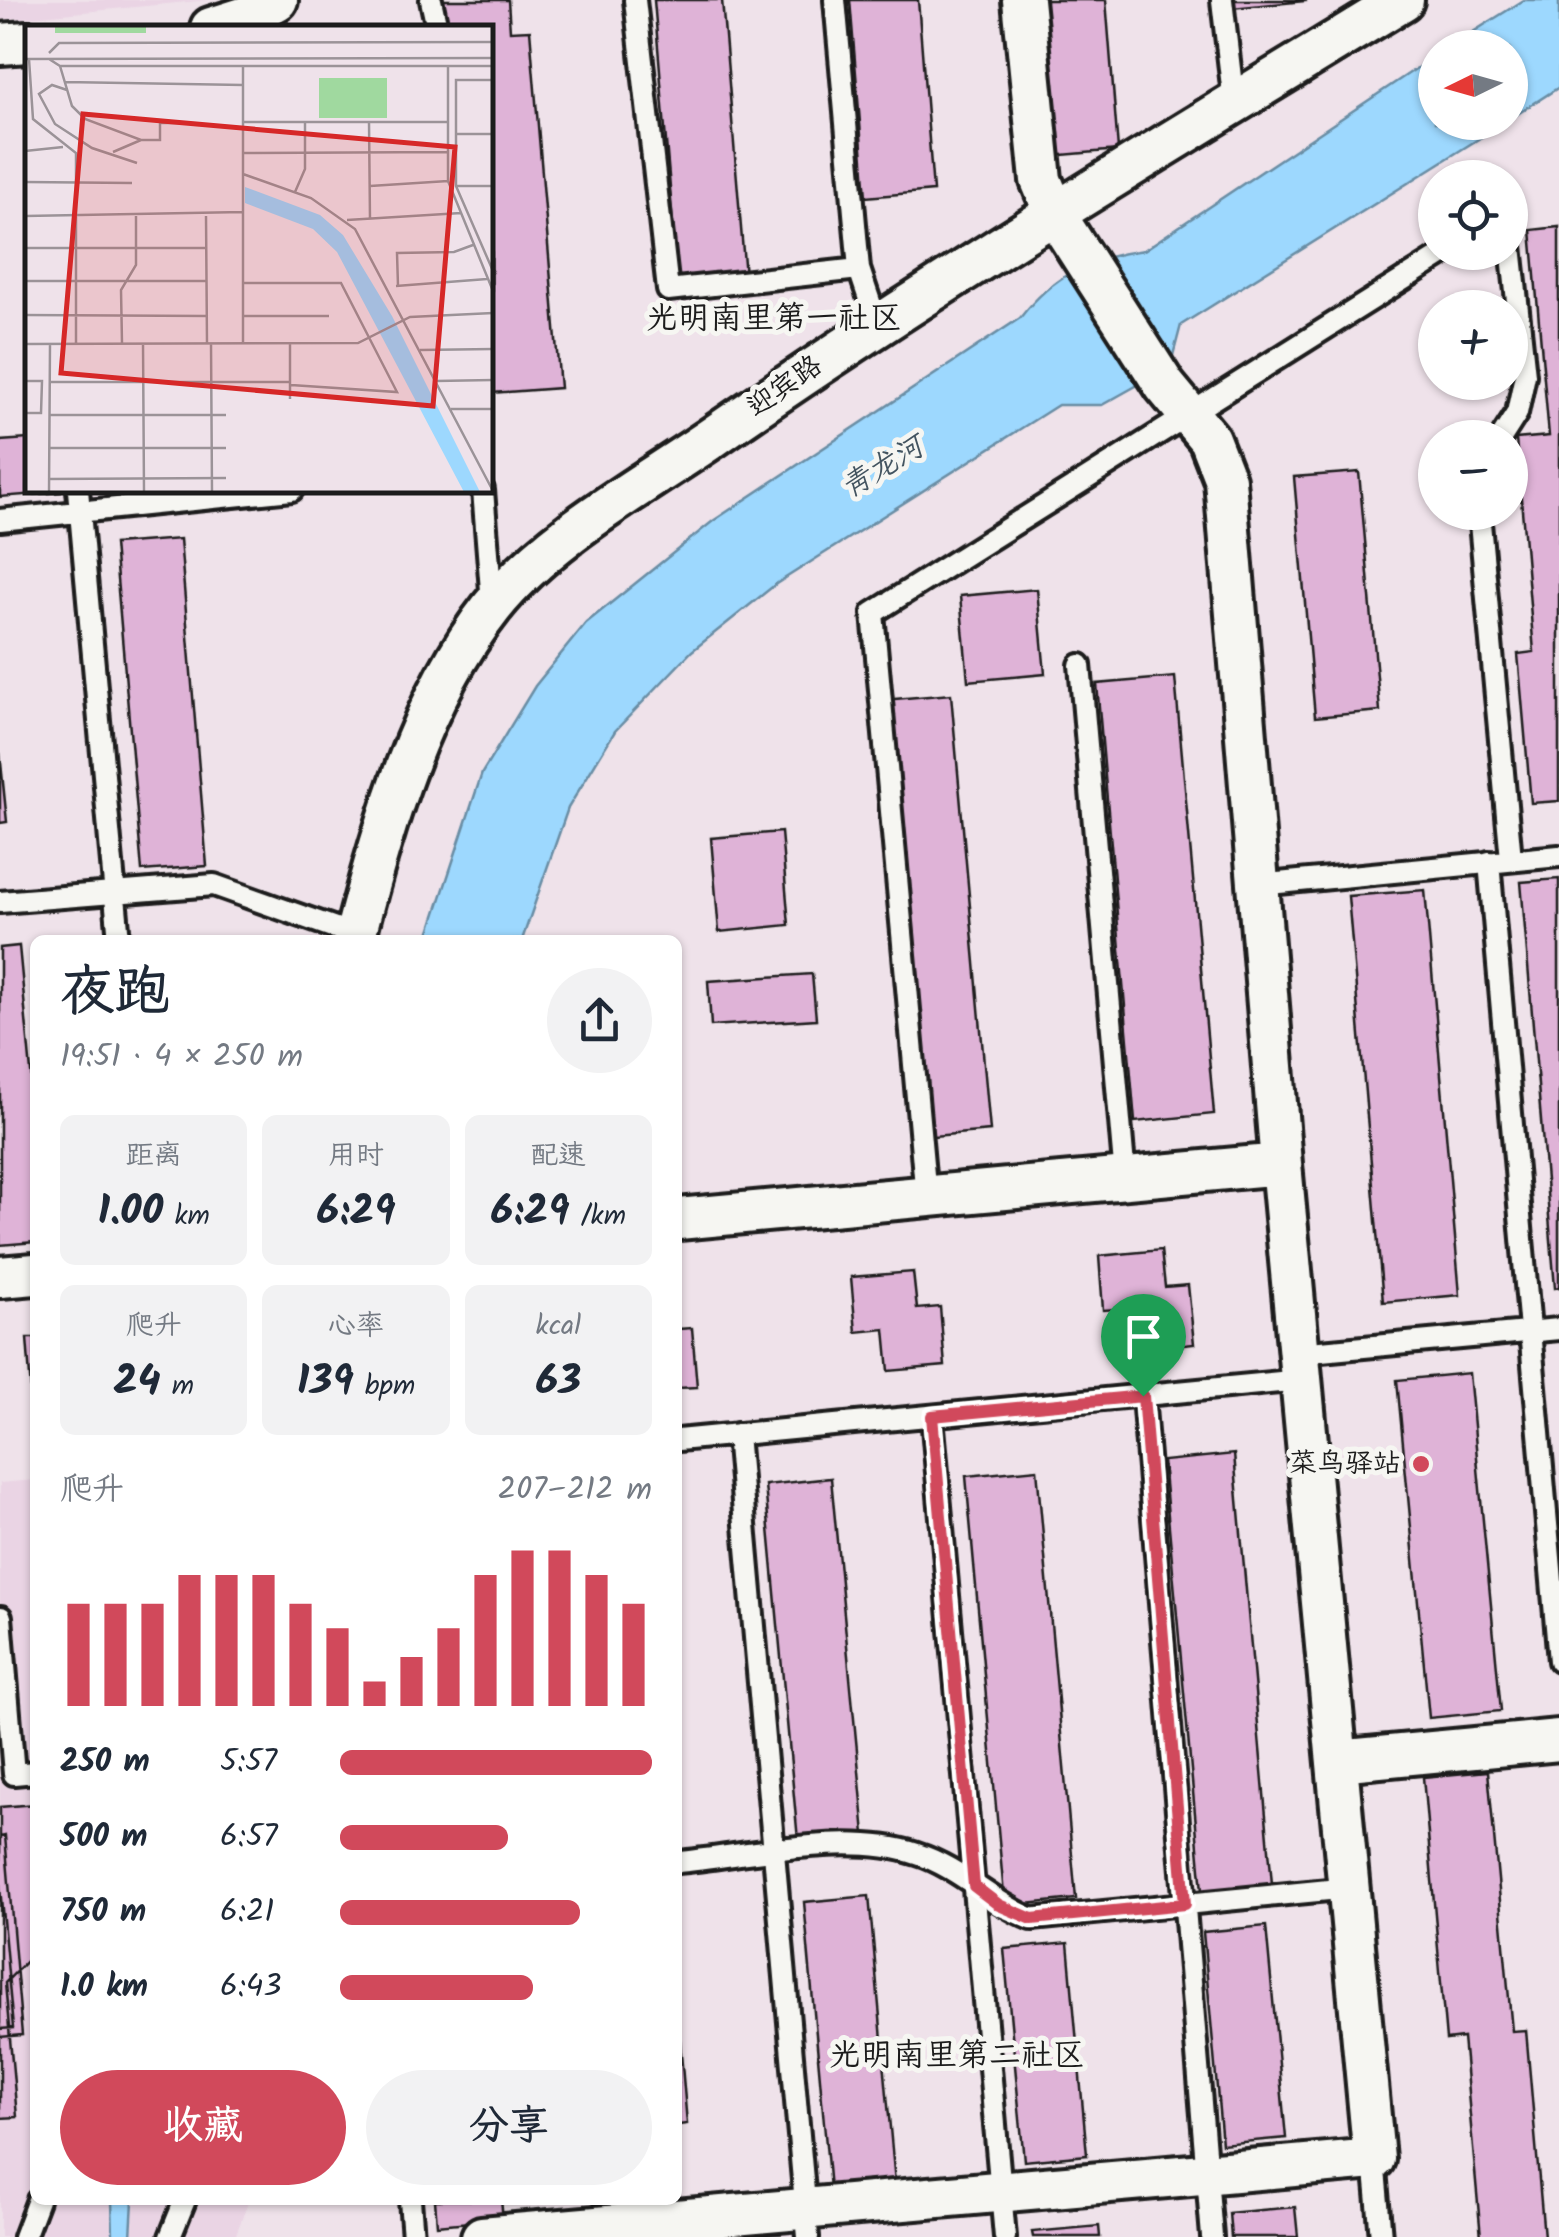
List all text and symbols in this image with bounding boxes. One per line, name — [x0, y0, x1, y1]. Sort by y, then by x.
inset map — [25, 25, 492, 492]
north arrow — [1418, 30, 1528, 140]
map controls — [1418, 30, 1528, 530]
button: locate — [1418, 160, 1528, 270]
button: + — [1418, 290, 1528, 400]
district label: 光明南里第一社区 — [646, 294, 902, 345]
street label: 迎宾路 — [738, 344, 832, 430]
button: − — [1418, 420, 1528, 530]
water label: 青龙河 — [832, 422, 938, 512]
text: 夜跑 — [60, 951, 170, 1038]
button: share — [547, 968, 652, 1073]
text: 19:51 · 4 × 250 m — [60, 1032, 303, 1083]
text: 距离 — [126, 1134, 182, 1179]
text: 用时 — [328, 1134, 384, 1179]
text: 配速 — [530, 1134, 586, 1179]
text: 1.00 — [97, 1179, 163, 1246]
text: 6:29 — [317, 1179, 395, 1246]
text: 6:29 — [491, 1179, 569, 1246]
text: km — [163, 1194, 210, 1239]
text: /km — [569, 1194, 626, 1239]
pin — [1101, 1294, 1186, 1397]
text: 爬升 — [126, 1304, 182, 1349]
text: 心率 — [328, 1304, 384, 1349]
text: kcal — [536, 1304, 581, 1349]
icon: arrive — [1116, 1309, 1171, 1364]
text: 24 — [113, 1349, 161, 1416]
text: 139 — [297, 1349, 354, 1416]
text: 63 — [535, 1349, 581, 1416]
text: m — [161, 1364, 194, 1409]
text: bpm — [354, 1364, 415, 1409]
place label: 菜鸟驿站 — [1289, 1442, 1401, 1487]
marker: 菜鸟驿站 — [1410, 1453, 1432, 1475]
text: 爬升 — [60, 1465, 124, 1516]
text: 207–212 m — [498, 1465, 652, 1516]
text: 250 m — [60, 1737, 150, 1788]
text: 5:57 — [220, 1737, 277, 1788]
text: 500 m — [60, 1812, 148, 1863]
text: 6:57 — [220, 1812, 278, 1863]
text: 750 m — [60, 1887, 146, 1938]
text: 6:21 — [220, 1887, 274, 1938]
text: 1.0 km — [60, 1962, 148, 2013]
text: 6:43 — [220, 1962, 282, 2013]
district label: 光明南里第二社区 — [829, 2031, 1085, 2082]
button: 收藏 — [60, 2070, 346, 2185]
button: 分享 — [366, 2070, 652, 2185]

